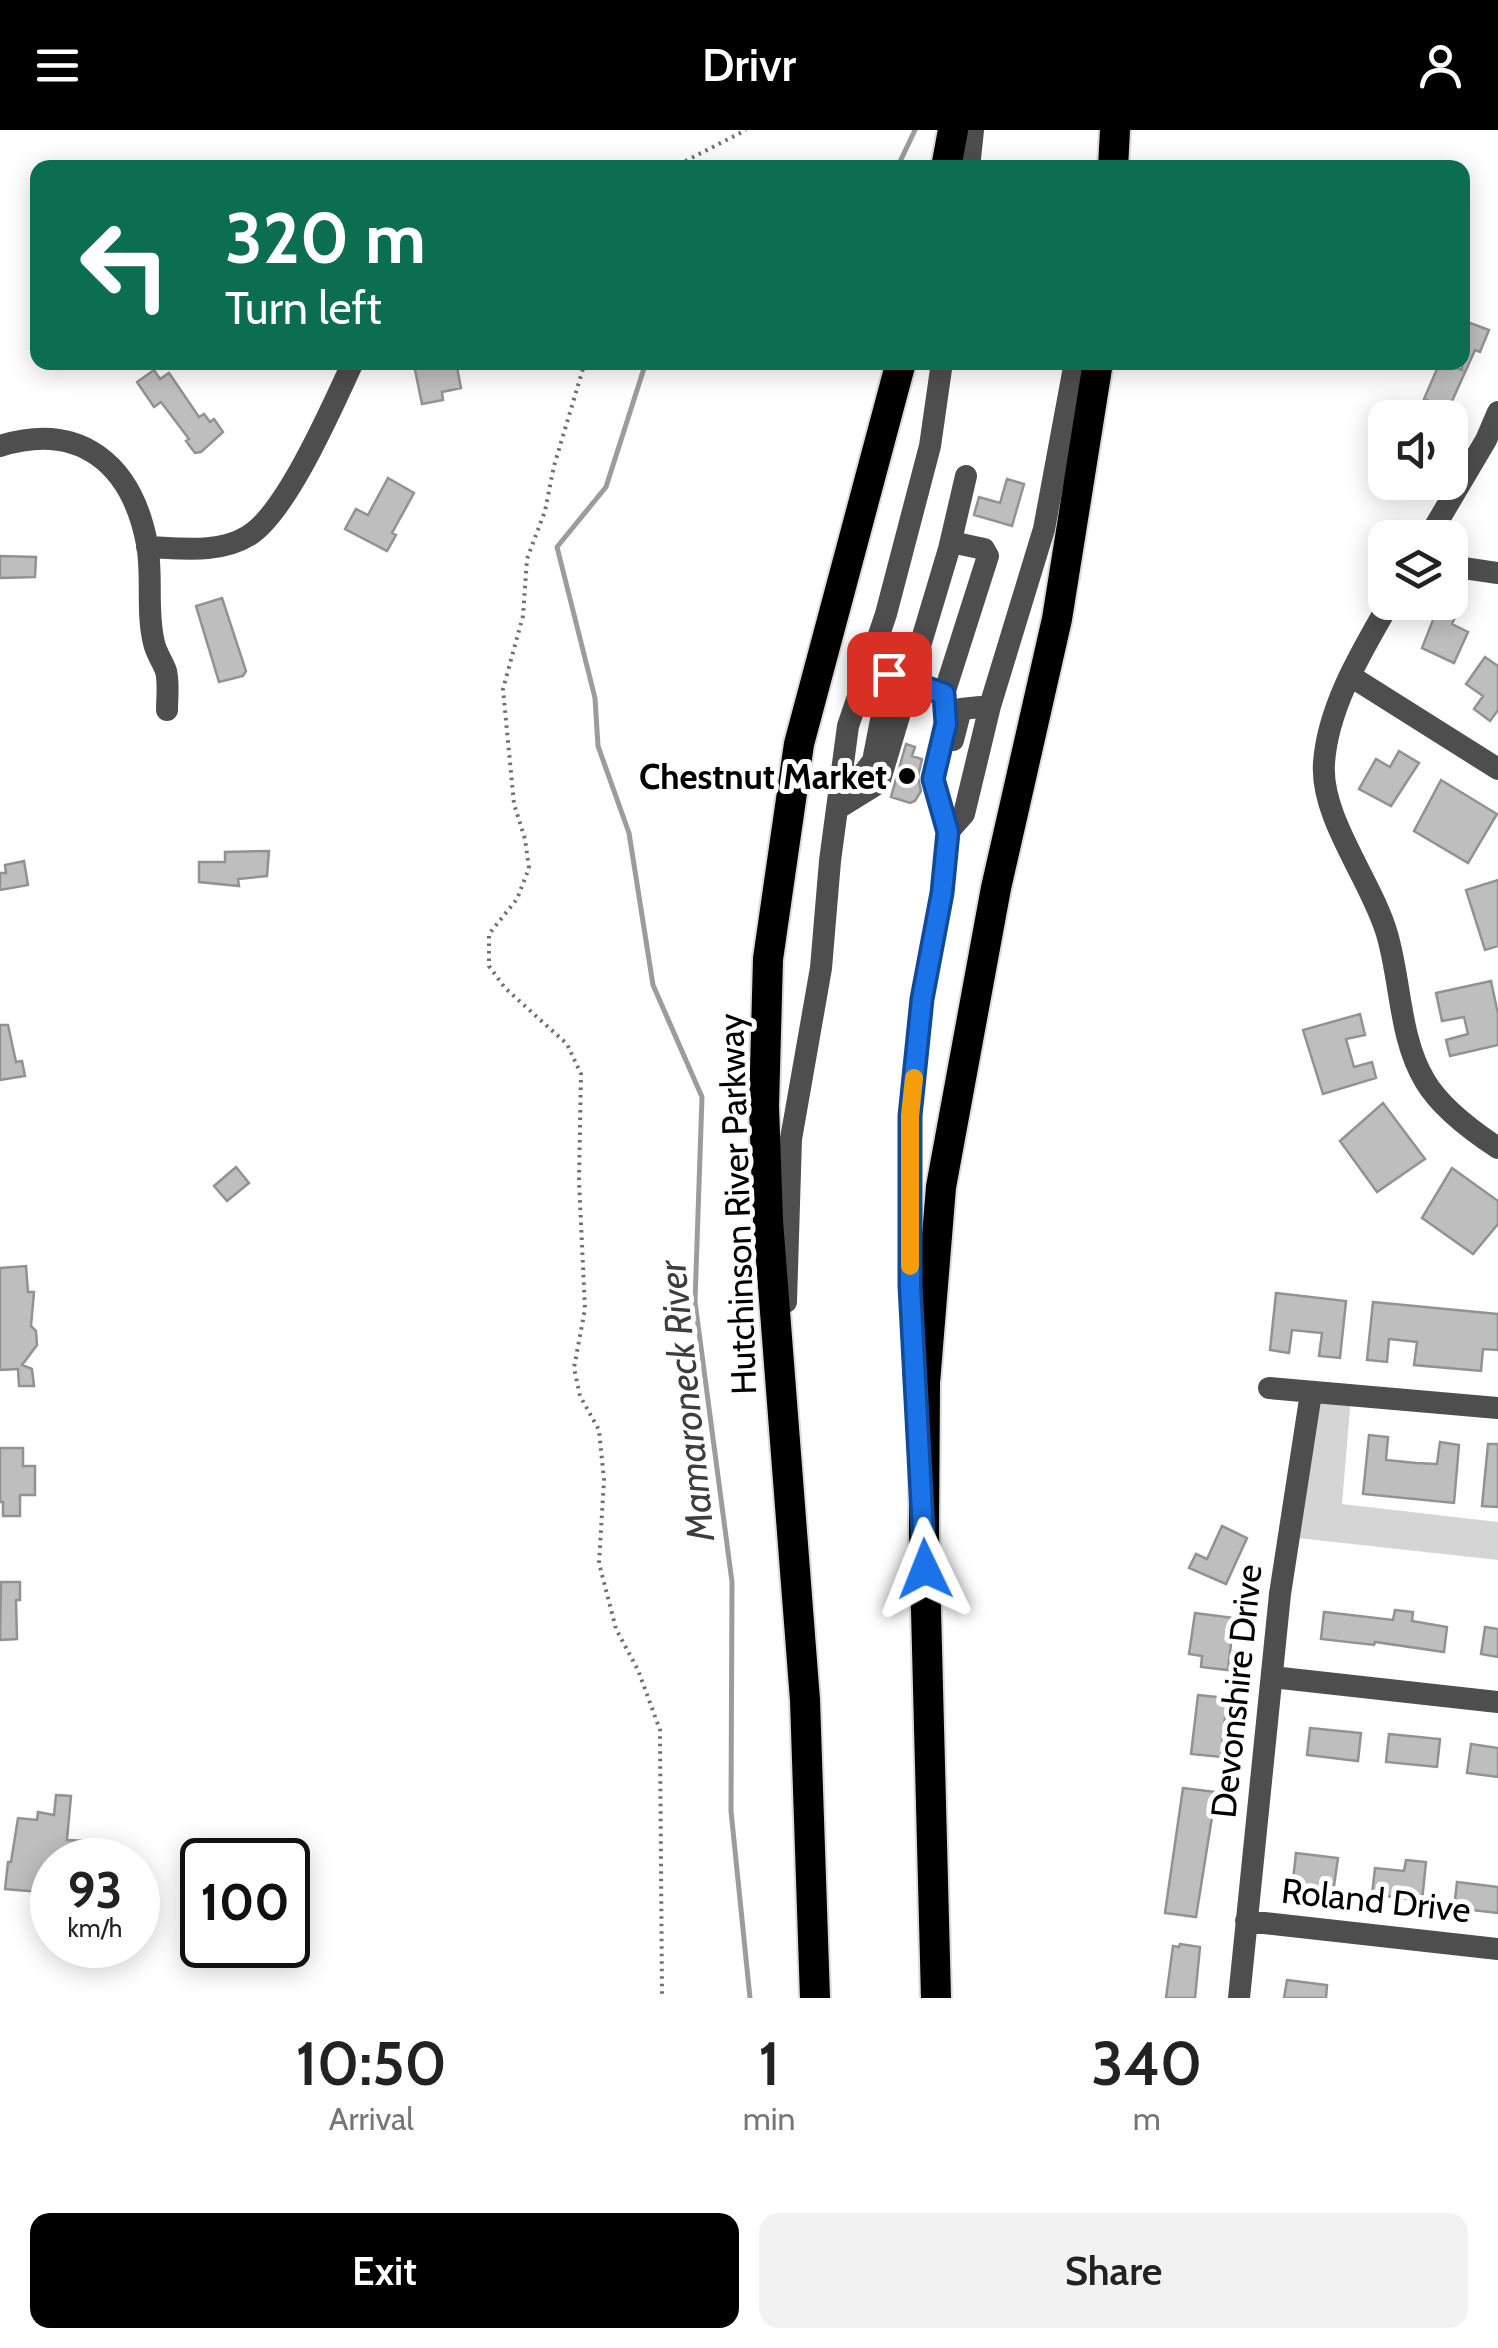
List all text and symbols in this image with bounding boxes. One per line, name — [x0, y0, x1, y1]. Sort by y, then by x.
icon: menu — [30, 38, 85, 93]
text: Drivr — [702, 38, 796, 92]
icon: person — [1413, 38, 1468, 93]
text: 320 m — [225, 195, 426, 281]
icon: left — [60, 200, 190, 330]
text: Turn left — [225, 281, 382, 335]
map controls — [1368, 400, 1468, 620]
button: sound — [1368, 400, 1468, 500]
button: layers — [1368, 520, 1468, 620]
pin — [847, 632, 932, 717]
icon: arrive — [862, 647, 917, 702]
place label: Chestnut Market — [639, 755, 887, 798]
marker: Chestnut Market — [896, 765, 918, 787]
street label: Hutchinson River Parkway — [709, 1012, 765, 1395]
water label: Mamaroneck River — [648, 1257, 724, 1545]
position arrow — [873, 1517, 977, 1621]
street label: Devonshire Drive — [1201, 1562, 1271, 1820]
speed limit sign: 100 — [180, 1838, 310, 1968]
text: 93 — [67, 1860, 123, 1921]
street label: Roland Drive — [1279, 1869, 1473, 1931]
text: km/h — [68, 1913, 122, 1943]
text: 10:50 — [296, 2027, 447, 2100]
text: 1 — [758, 2027, 780, 2100]
text: 340 — [1091, 2027, 1202, 2100]
text: Arrival — [329, 2099, 414, 2138]
text: min — [743, 2099, 795, 2138]
text: m — [1133, 2099, 1161, 2138]
button: Exit — [30, 2213, 739, 2328]
button: Share — [759, 2213, 1468, 2328]

